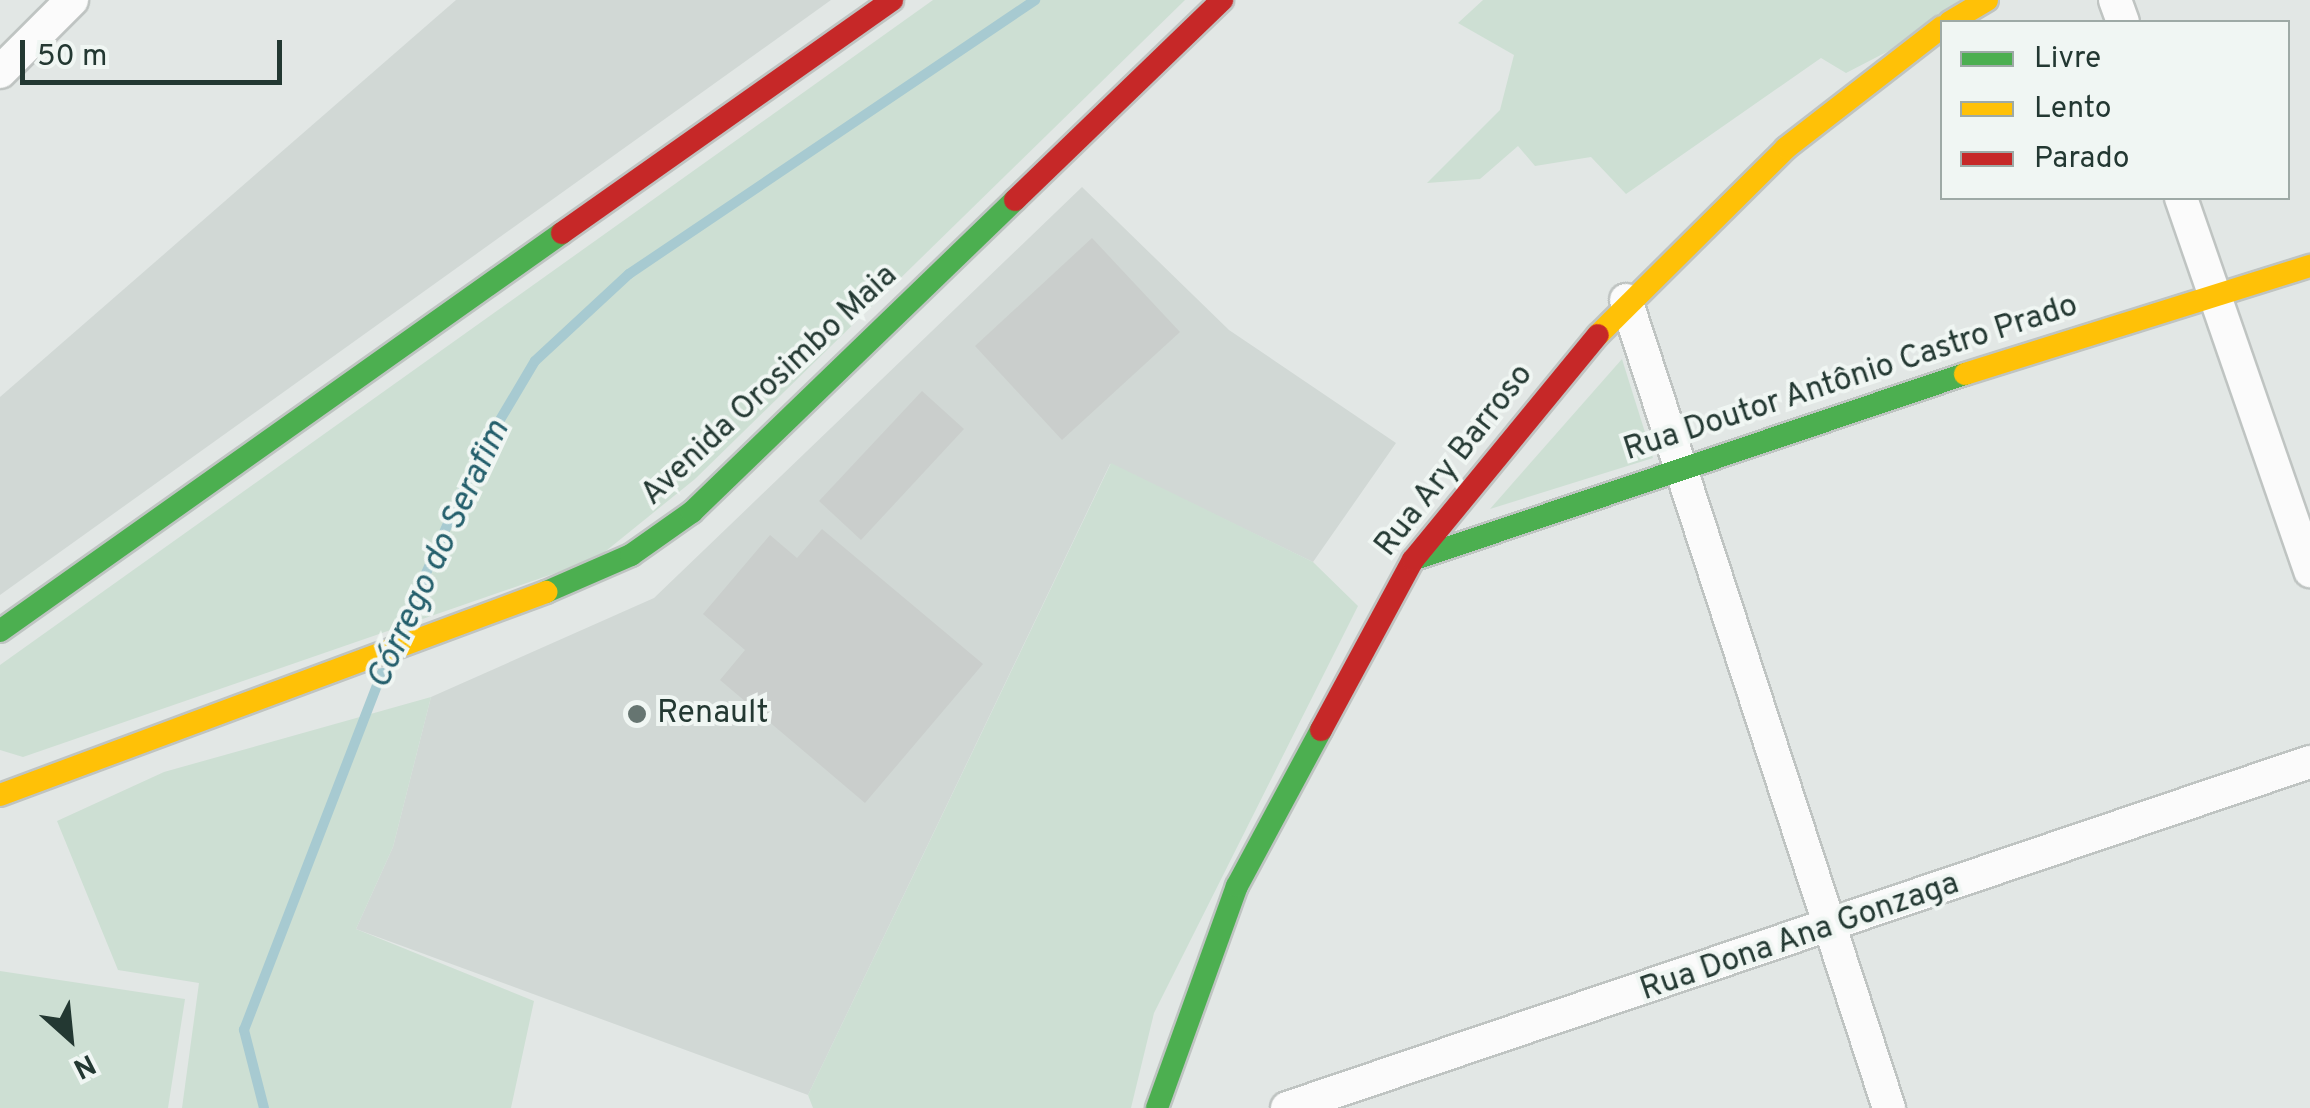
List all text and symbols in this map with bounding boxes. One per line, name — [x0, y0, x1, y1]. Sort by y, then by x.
scale bar — [25, 20, 288, 82]
legend — [1940, 20, 2290, 200]
text: 50 m — [37, 39, 107, 76]
text: Livre — [2034, 41, 2101, 78]
text: Lento — [2034, 91, 2111, 128]
text: Parado — [2034, 141, 2129, 178]
street label: Avenida Orosimbo Maia — [634, 257, 906, 515]
street label: Rua Doutor Antônio Castro Prado — [1619, 287, 2083, 471]
street label: Rua Ary Barroso — [1368, 357, 1542, 565]
water label: Córrego do Serafim — [358, 414, 520, 696]
place label: Renault — [657, 695, 769, 733]
marker: Renault — [626, 703, 648, 725]
street label: Rua Dona Ana Gonzaga — [1635, 865, 1965, 1011]
north arrow — [20, 988, 120, 1088]
text: N — [66, 1044, 101, 1085]

